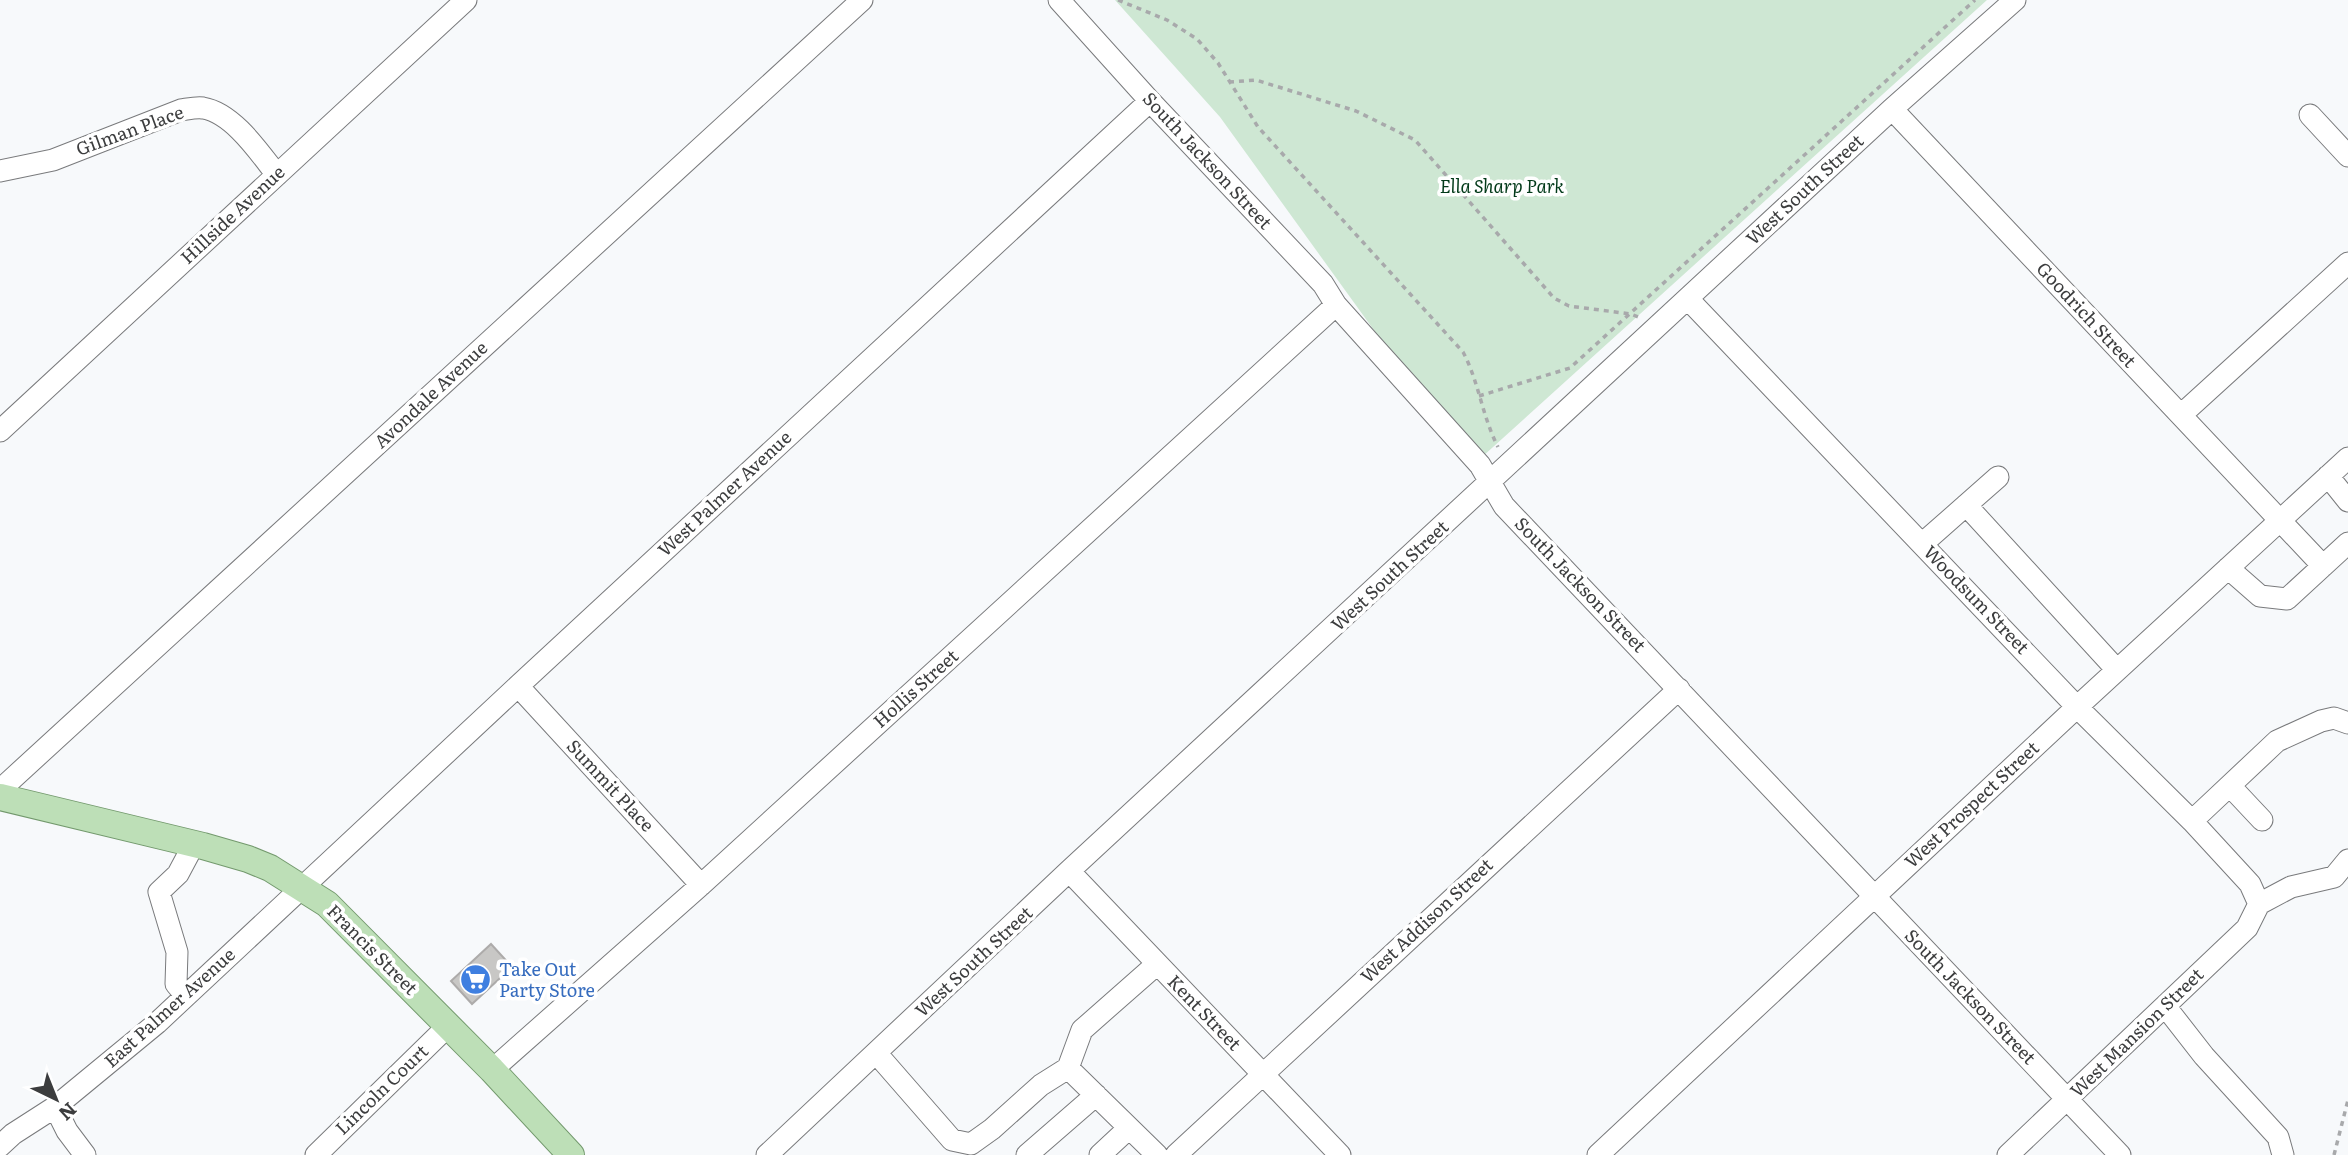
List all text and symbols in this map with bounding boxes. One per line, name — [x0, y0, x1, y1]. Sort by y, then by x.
street label: South Jackson Street — [1137, 85, 1280, 235]
street label: Gilman Place — [72, 98, 187, 162]
street label: West South Street — [1739, 127, 1869, 251]
street label: Hillside Avenue — [174, 158, 290, 270]
park label: Ella Sharp Park — [1440, 172, 1564, 199]
street label: Goodrich Street — [2031, 255, 2144, 373]
street label: Avondale Avenue — [367, 334, 493, 454]
street label: West Palmer Avenue — [651, 424, 797, 562]
street label: South Jackson Street — [1509, 510, 1654, 658]
street label: West South Street — [1324, 513, 1454, 637]
street label: Woodsum Street — [1918, 538, 2037, 660]
street label: Hollis Street — [866, 642, 964, 734]
street label: Summit Place — [561, 733, 661, 837]
street label: West Prospect Street — [1898, 734, 2045, 874]
street label: West Addison Street — [1354, 851, 1499, 989]
street label: Francis Street — [322, 897, 425, 1001]
street label: West South Street — [908, 899, 1038, 1023]
street label: South Jackson Street — [1899, 922, 2044, 1070]
street label: East Palmer Avenue — [97, 941, 241, 1073]
place label: Take Out Party Store — [499, 955, 595, 1003]
street label: West Mansion Street — [2063, 960, 2209, 1103]
supermarket icon: Take Out Party Store — [459, 963, 493, 997]
street label: Kent Street — [1162, 968, 1249, 1056]
street label: Lincoln Court — [328, 1037, 434, 1140]
north arrow — [21, 1064, 91, 1134]
text: N — [53, 1096, 84, 1128]

